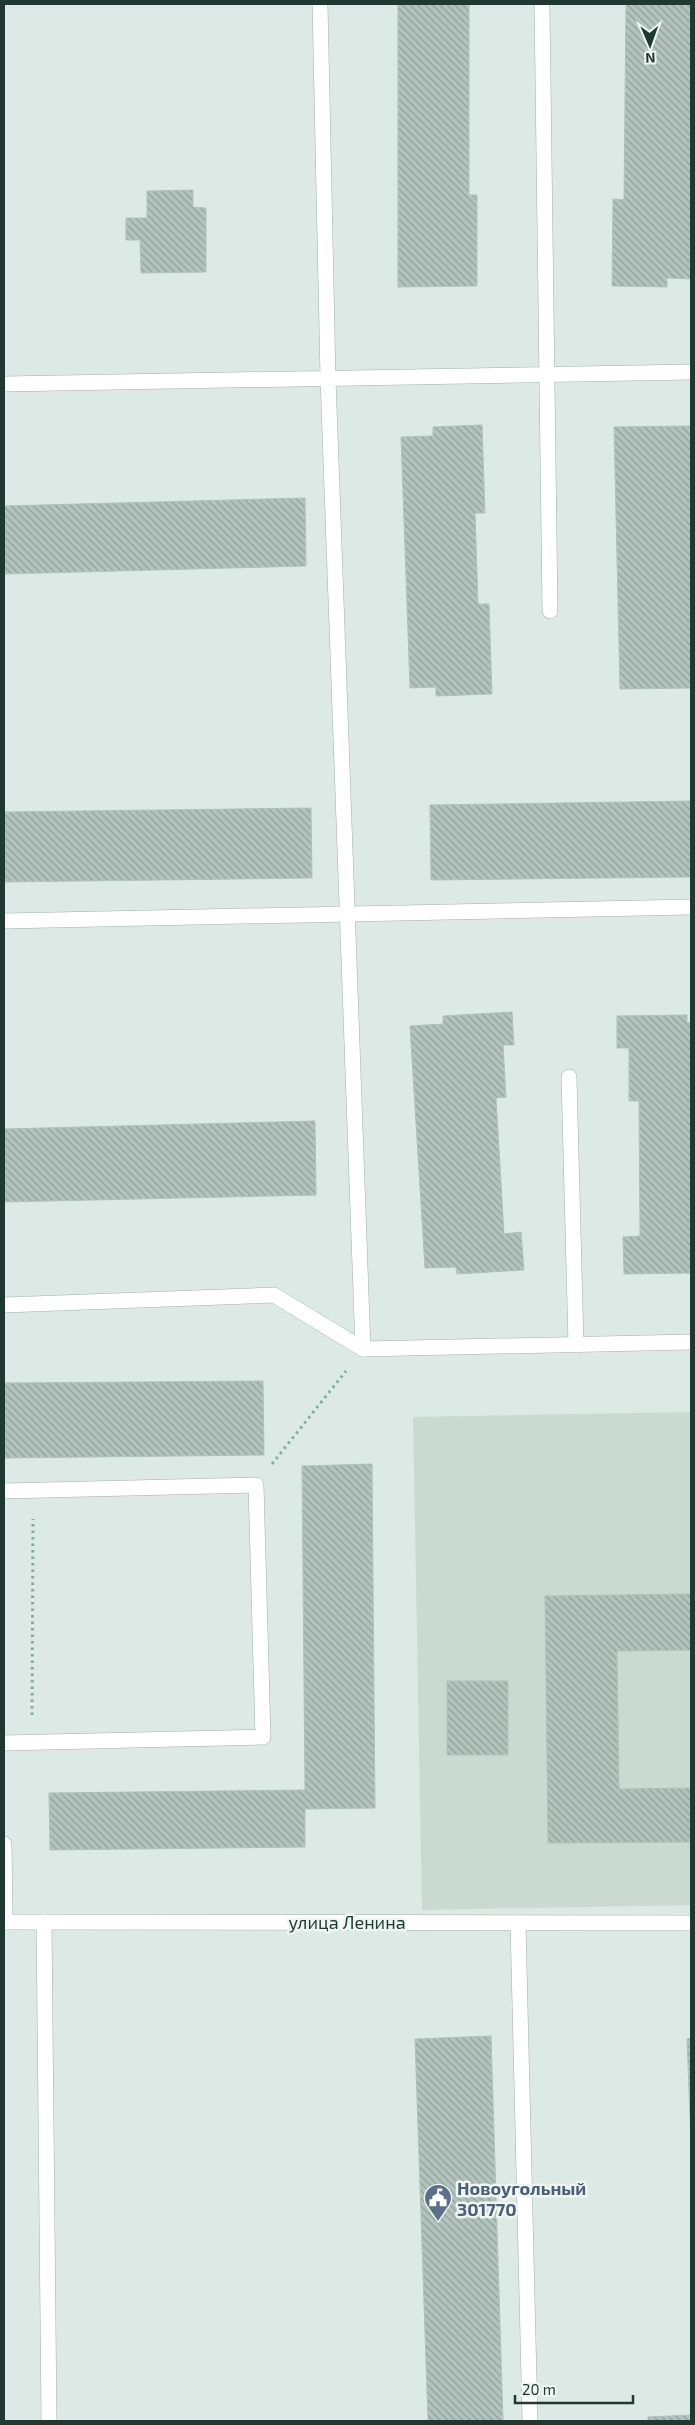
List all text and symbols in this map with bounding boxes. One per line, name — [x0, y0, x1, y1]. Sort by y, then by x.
north arrow — [625, 20, 675, 70]
text: N — [645, 50, 656, 67]
street label: улица Ленина — [288, 1911, 406, 1933]
place label: Новоугольный 301770 — [457, 2177, 586, 2220]
public building icon: Новоугольный 301770 — [423, 2183, 453, 2222]
scale bar — [515, 2372, 632, 2404]
text: 20 m — [522, 2380, 556, 2398]

